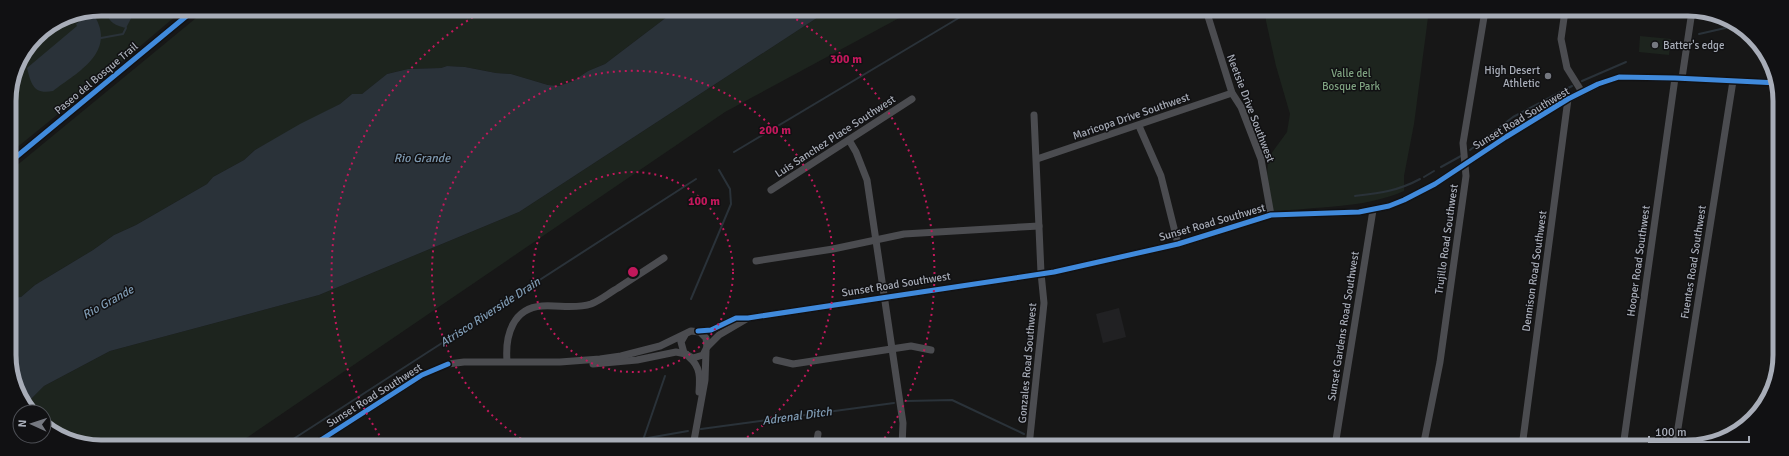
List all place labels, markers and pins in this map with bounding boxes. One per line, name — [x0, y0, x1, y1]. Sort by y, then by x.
place label: Batter's edge — [1663, 39, 1724, 52]
marker: Batter's edge — [1650, 40, 1660, 50]
place label: High Desert Athletic — [1484, 64, 1540, 90]
marker: High Desert Athletic — [1543, 71, 1553, 81]
centre of rings — [626, 265, 640, 279]

